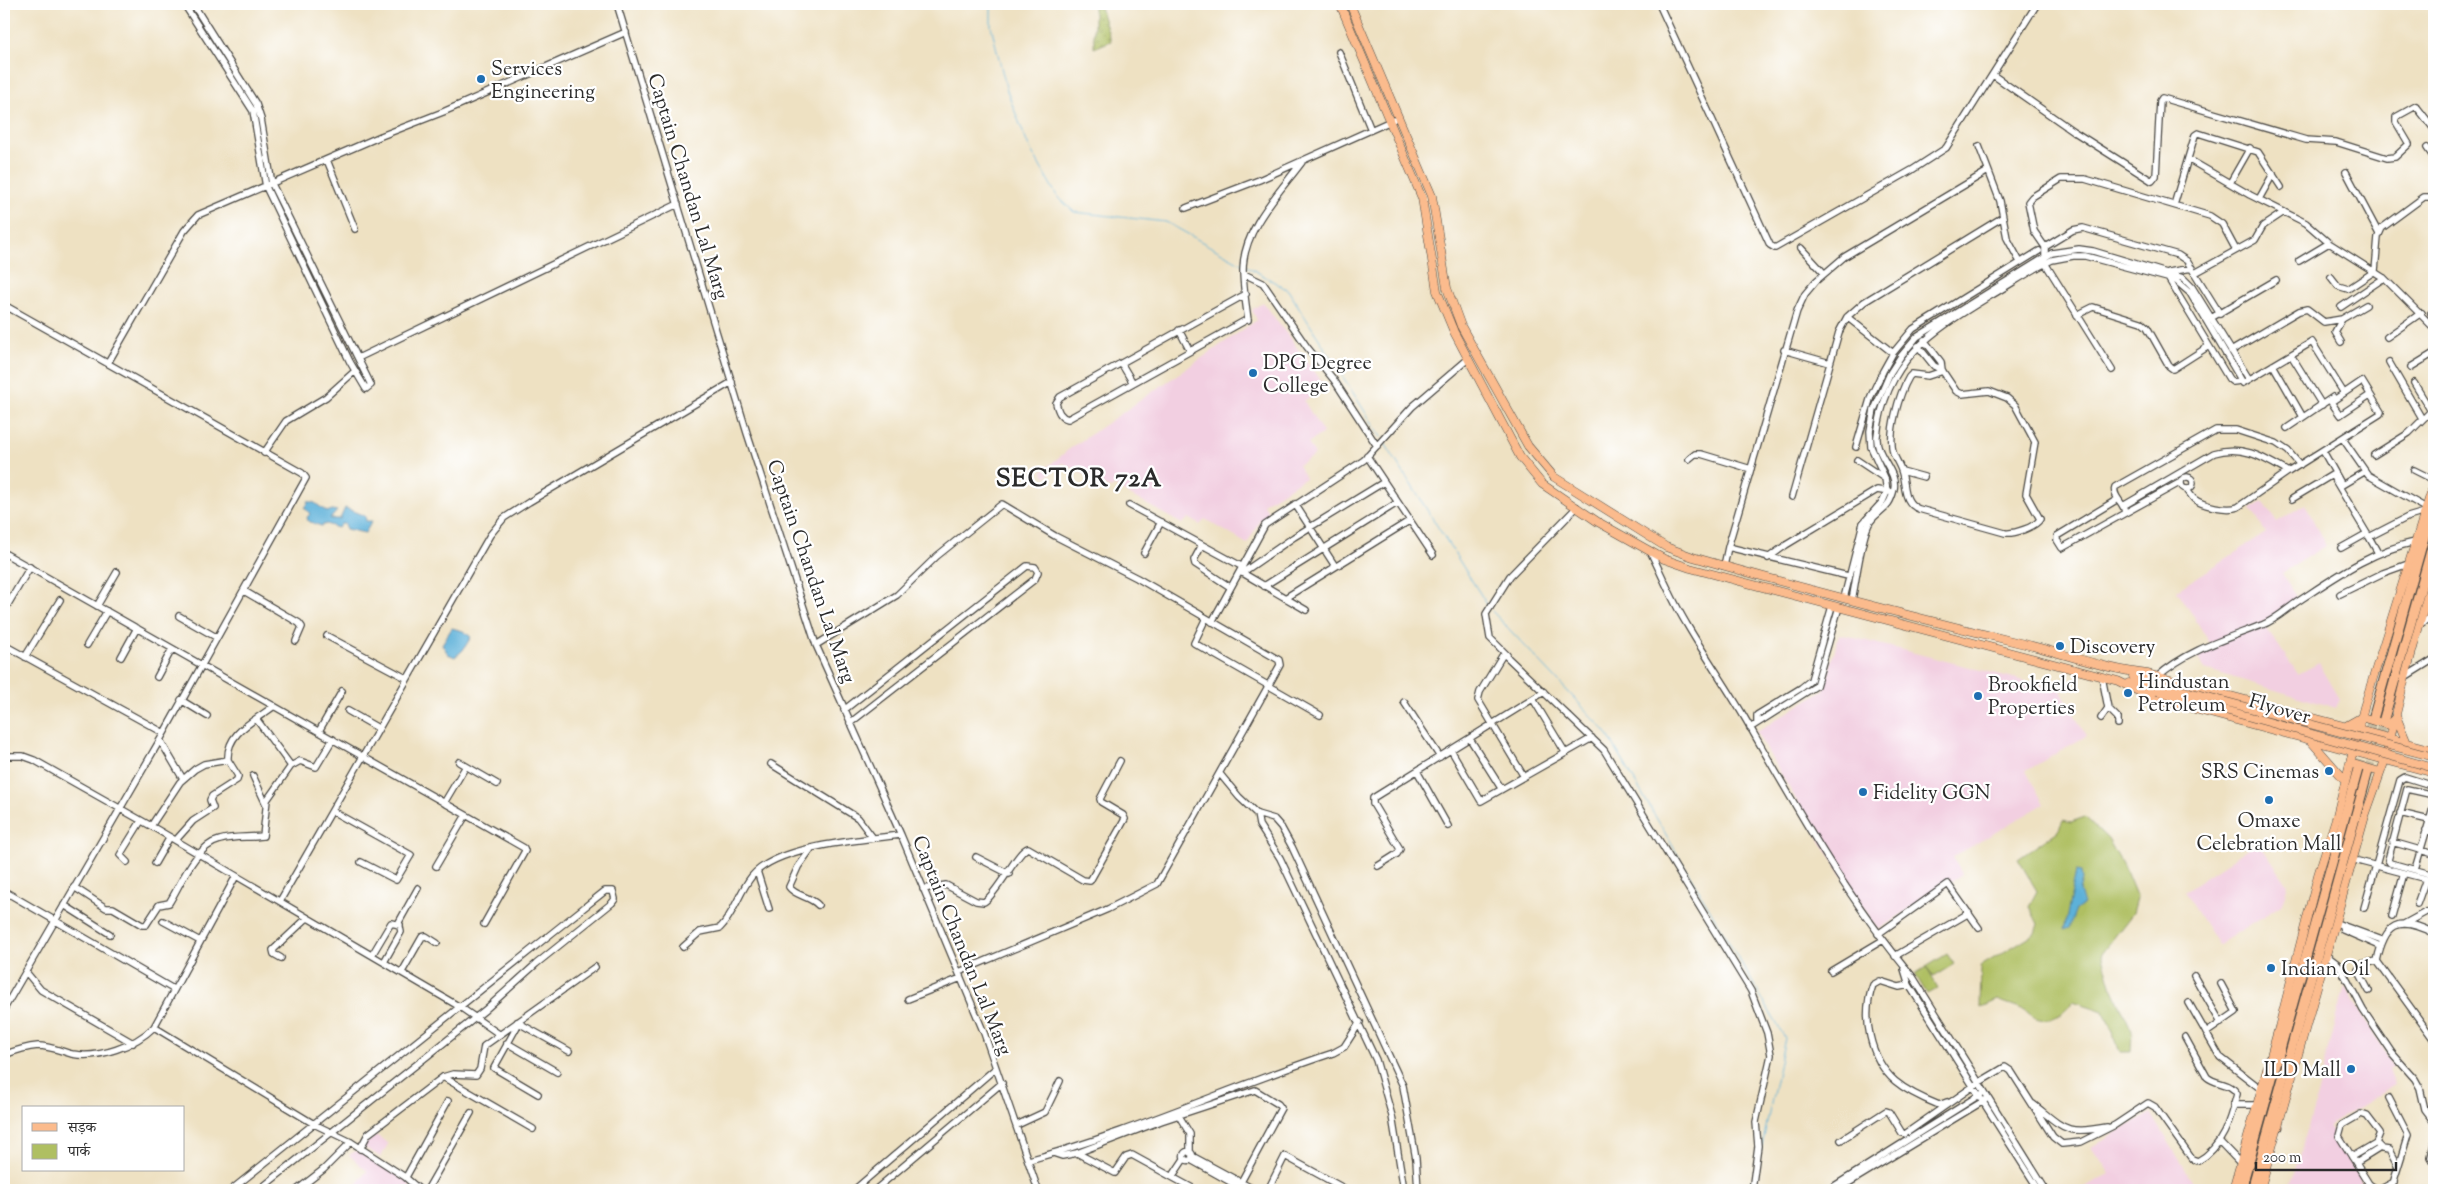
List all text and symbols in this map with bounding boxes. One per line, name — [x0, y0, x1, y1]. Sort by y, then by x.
place label: Services Engineering — [491, 56, 595, 108]
street label: Captain Chandan Lal Marg — [638, 70, 735, 303]
marker: Services Engineering — [475, 73, 487, 85]
place label: DPG Degree College — [1263, 350, 1372, 402]
marker: DPG Degree College — [1247, 367, 1259, 379]
street label: Captain Chandan Lal Marg — [758, 456, 862, 688]
district label: SECTOR 72A — [996, 462, 1162, 498]
place label: Discovery — [2070, 634, 2155, 663]
marker: Discovery — [2054, 640, 2066, 652]
place label: Hindustan Petroleum — [2138, 669, 2230, 721]
place label: Brookfield Properties — [1988, 672, 2078, 724]
marker: Hindustan Petroleum — [2122, 687, 2134, 699]
street label: Flyover — [2245, 688, 2314, 733]
marker: Brookfield Properties — [1972, 690, 1984, 702]
place label: SRS Cinemas — [2201, 759, 2319, 788]
marker: SRS Cinemas — [2323, 765, 2335, 777]
place label: Fidelity GGN — [1873, 780, 1991, 809]
marker: Fidelity GGN — [1857, 786, 1869, 798]
marker: Omaxe Celebration Mall — [2263, 794, 2275, 806]
place label: Omaxe Celebration Mall — [2197, 808, 2342, 860]
street label: Captain Chandan Lal Marg — [903, 832, 1018, 1060]
place label: Indian Oil — [2281, 956, 2370, 985]
marker: Indian Oil — [2265, 962, 2277, 974]
place label: ILD Mall — [2264, 1057, 2341, 1086]
marker: ILD Mall — [2345, 1063, 2357, 1075]
legend — [22, 1106, 185, 1172]
text: सड़क — [67, 1118, 97, 1139]
scale bar — [2256, 1139, 2396, 1171]
text: पार्क — [67, 1142, 91, 1163]
text: 200 m — [2263, 1148, 2302, 1169]

